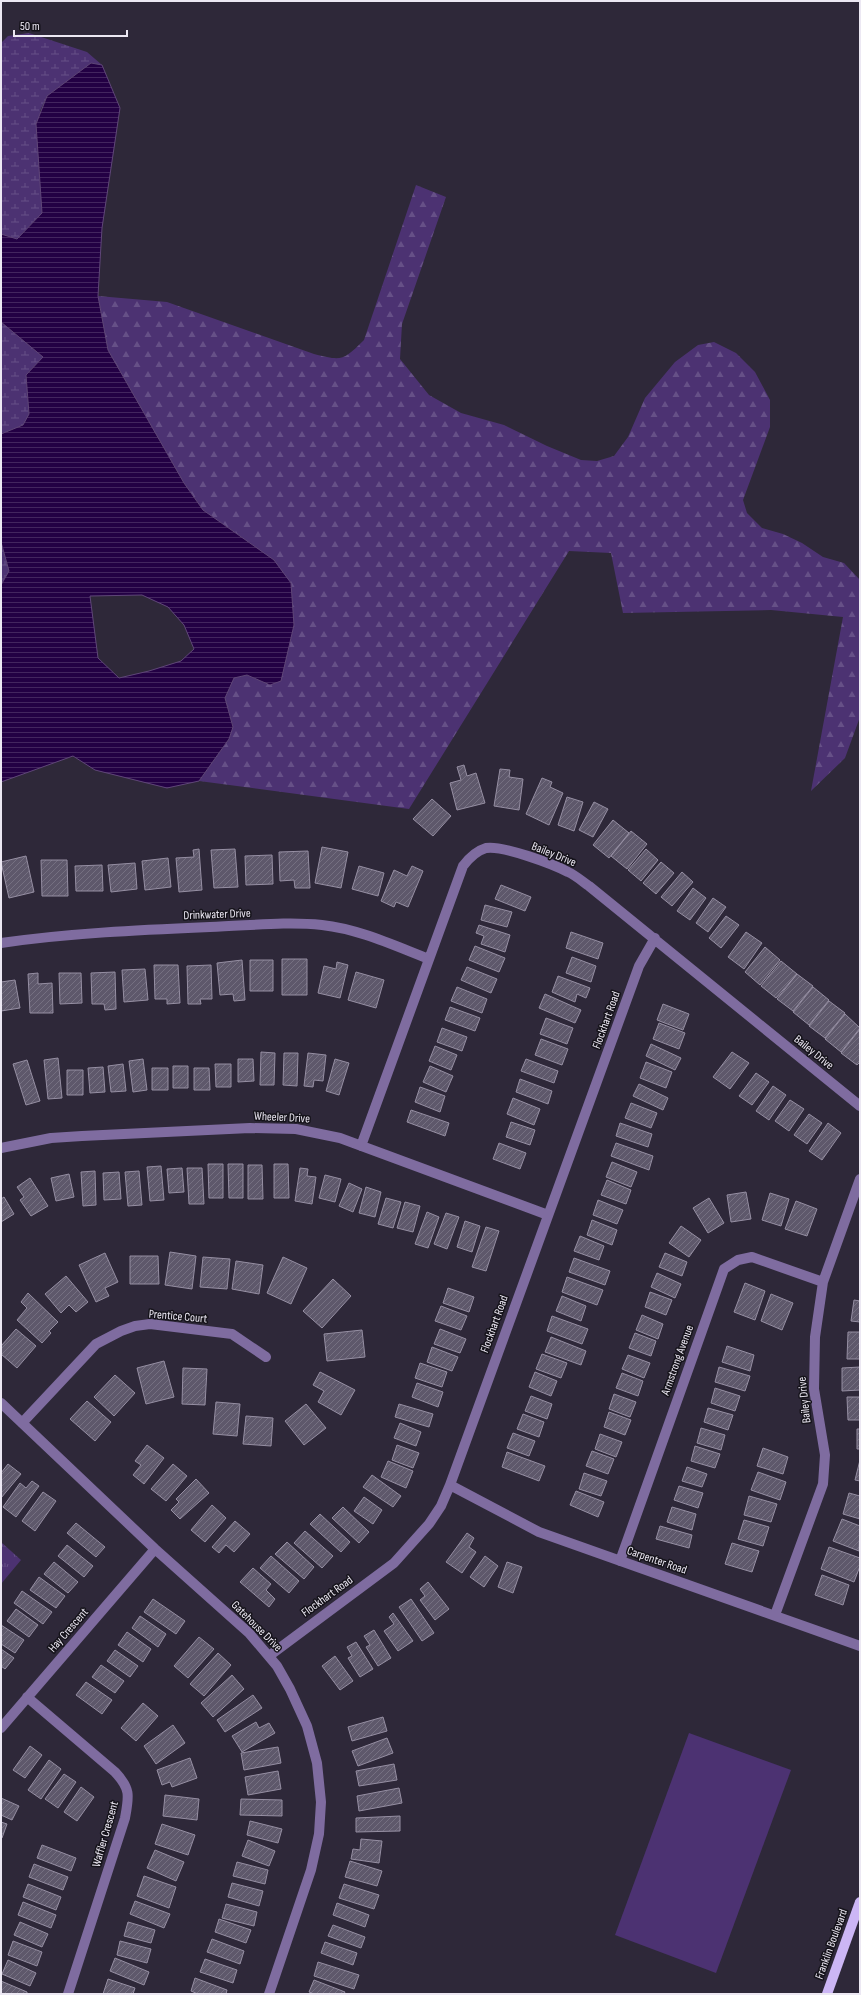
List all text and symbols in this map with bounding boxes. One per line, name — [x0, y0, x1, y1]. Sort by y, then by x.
scale bar — [14, 12, 127, 38]
text: 50 m — [20, 19, 40, 34]
street label: Bailey Drive — [529, 839, 578, 870]
street label: Drinkwater Drive — [183, 906, 251, 923]
street label: Flockhart Road — [589, 989, 624, 1051]
street label: Bailey Drive — [791, 1032, 837, 1073]
street label: Wheeler Drive — [254, 1109, 310, 1126]
street label: Flockhart Road — [477, 1293, 512, 1355]
street label: Prentice Court — [148, 1306, 208, 1327]
street label: Armstrong Avenue — [657, 1323, 697, 1398]
street label: Bailey Drive — [795, 1376, 814, 1424]
street label: Carpenter Road — [625, 1543, 689, 1578]
street label: Flockhart Road — [299, 1573, 356, 1620]
street label: Gatehouse Drive — [228, 1598, 285, 1655]
street label: Hay Crescent — [45, 1605, 92, 1656]
street label: Waffler Crescent — [89, 1799, 122, 1869]
street label: Franklin Boulevard — [812, 1907, 851, 1981]

